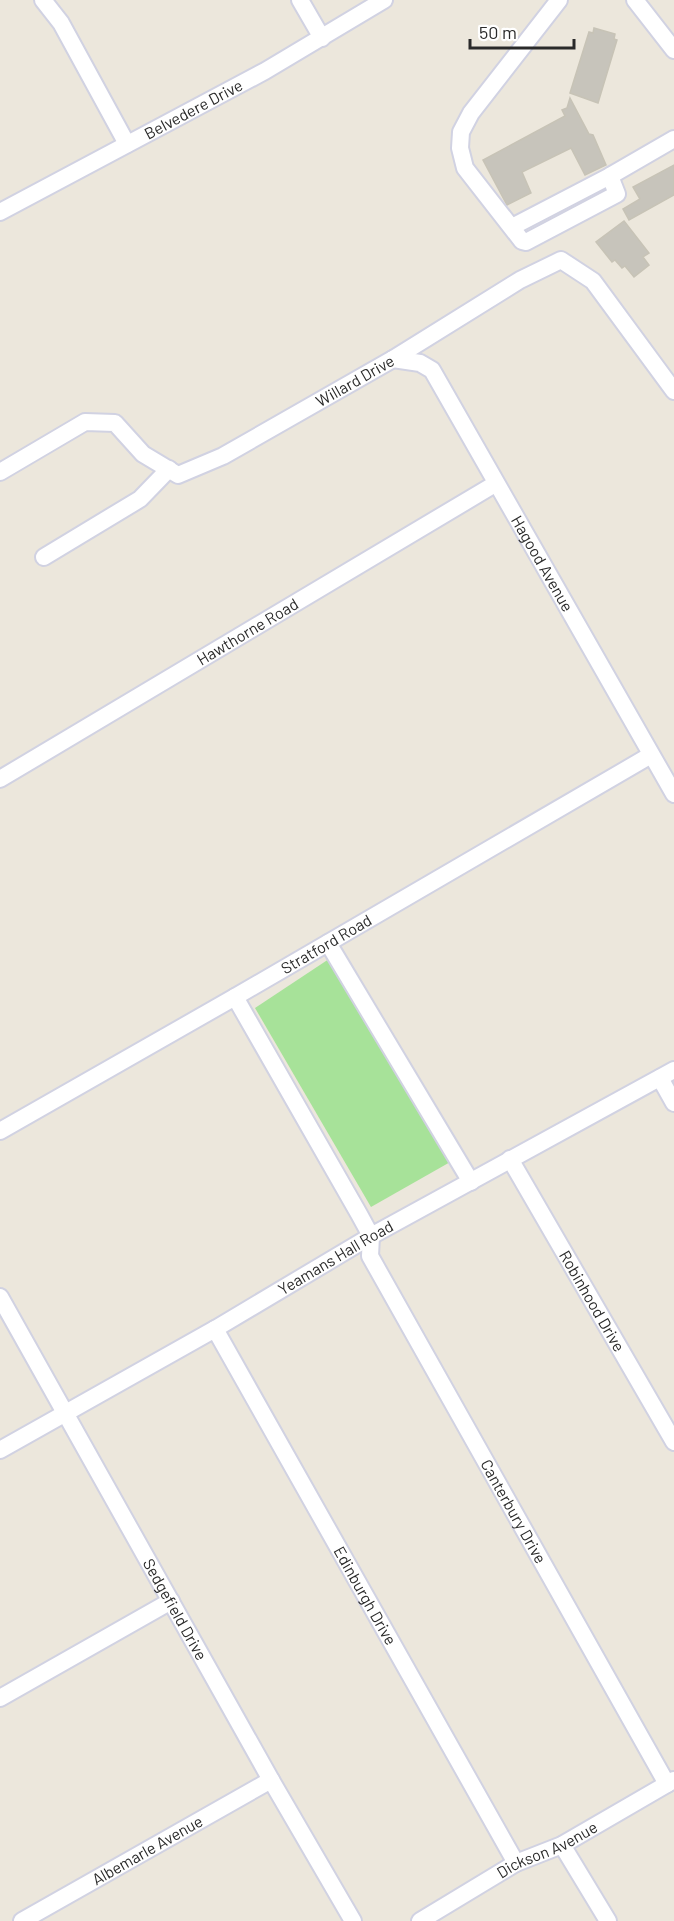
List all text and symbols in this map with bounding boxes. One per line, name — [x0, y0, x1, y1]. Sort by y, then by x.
scale bar — [470, 12, 574, 50]
text: 50 m — [479, 21, 517, 43]
street label: Belvedere Drive — [141, 75, 245, 143]
street label: Willard Drive — [312, 350, 397, 410]
street label: Hagood Avenue — [508, 512, 578, 615]
street label: Hawthorne Road — [193, 594, 301, 669]
street label: Stratford Road — [277, 910, 375, 977]
street label: Yeamans Hall Road — [274, 1216, 396, 1298]
street label: Robinhood Drive — [556, 1247, 629, 1355]
street label: Canterbury Drive — [477, 1456, 551, 1566]
street label: Edinburgh Drive — [330, 1543, 401, 1648]
street label: Sedgefield Drive — [140, 1555, 212, 1663]
street label: Albemarle Avenue — [88, 1811, 206, 1888]
street label: Dickson Avenue — [493, 1817, 600, 1881]

